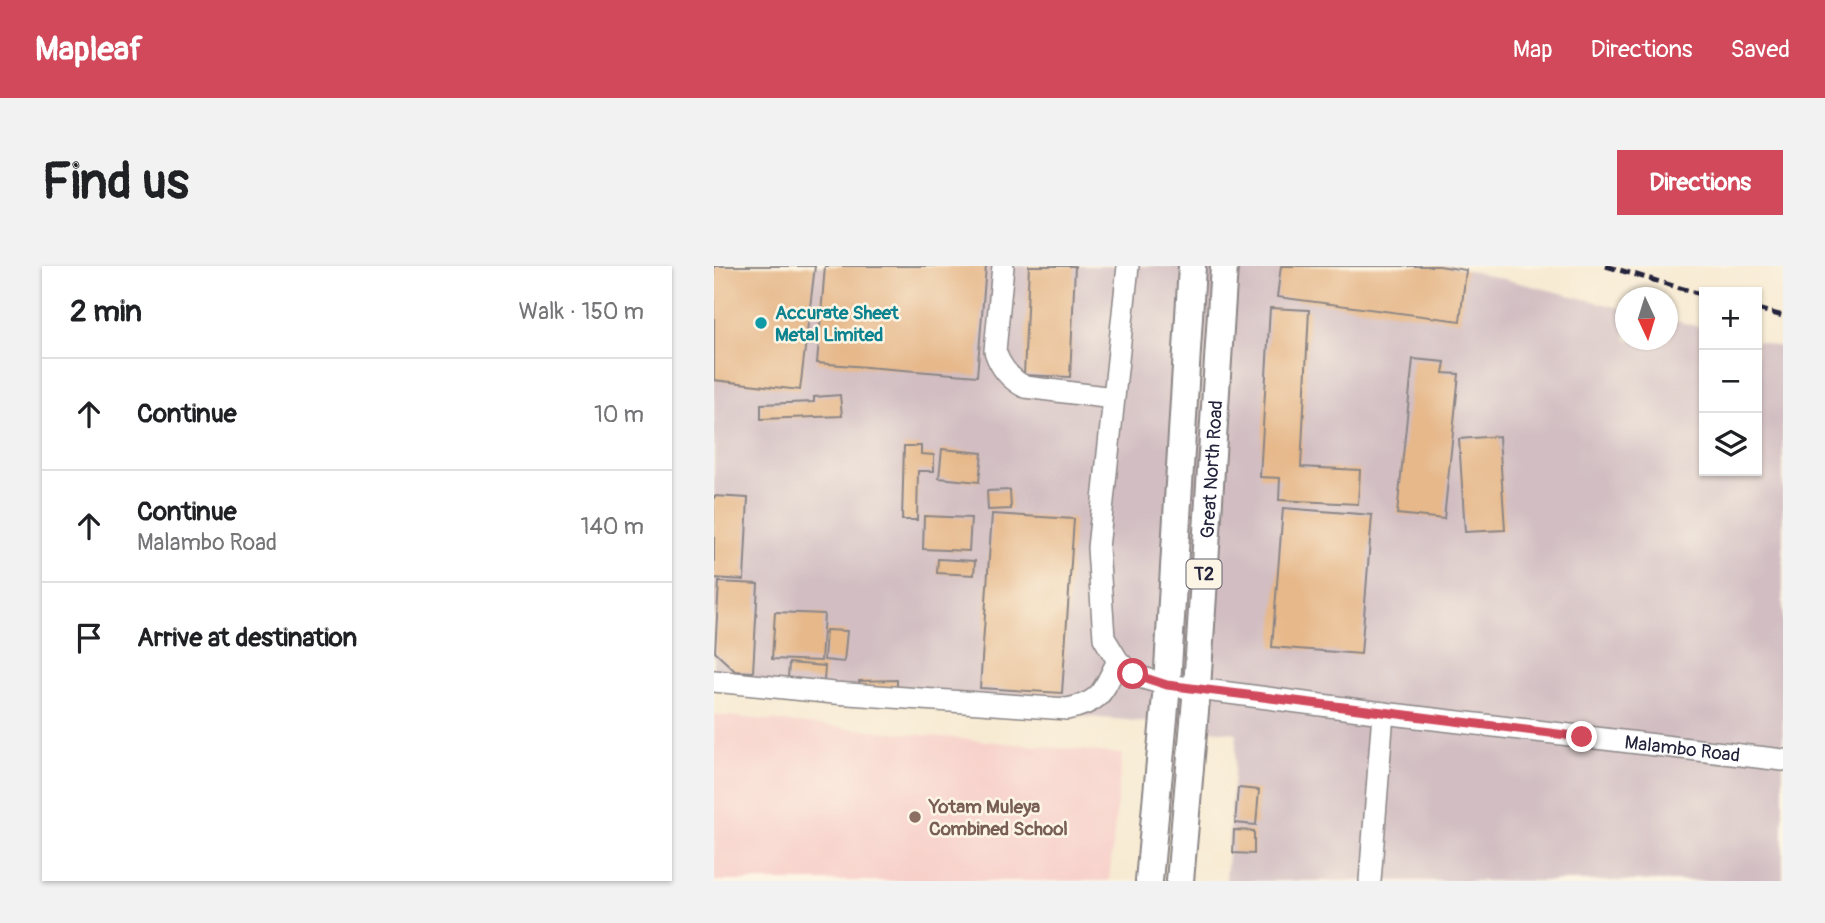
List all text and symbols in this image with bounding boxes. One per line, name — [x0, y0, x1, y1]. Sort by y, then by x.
text: Mapleaf — [35, 29, 143, 70]
text: Map — [1513, 35, 1553, 64]
text: Directions — [1591, 35, 1692, 64]
text: Saved — [1730, 35, 1790, 64]
button: Directions — [1617, 150, 1783, 215]
text: Find us — [42, 152, 189, 213]
north arrow — [1615, 287, 1678, 350]
map controls — [1699, 287, 1762, 476]
button: + — [1699, 287, 1762, 350]
text: 2 min — [70, 293, 142, 330]
text: Walk · 150 m — [519, 297, 644, 326]
place label: Accurate Sheet Metal Limited — [775, 301, 900, 347]
marker: Accurate Sheet Metal Limited — [753, 315, 769, 331]
button: − — [1699, 350, 1762, 413]
icon: ahead — [70, 395, 108, 433]
text: Continue — [137, 398, 237, 430]
street label: Great North Road — [1196, 399, 1228, 539]
text: 10 m — [594, 400, 644, 429]
button: layers — [1699, 413, 1762, 476]
text: Continue — [137, 496, 237, 528]
icon: ahead — [70, 507, 108, 545]
text: 140 m — [581, 512, 644, 541]
text: Malambo Road — [137, 528, 277, 557]
road number: T2 — [1186, 560, 1222, 588]
icon: arrive — [70, 619, 108, 657]
text: Arrive at destination — [137, 622, 357, 654]
route start — [1117, 658, 1148, 689]
route end — [1566, 721, 1597, 752]
street label: Malambo Road — [1623, 731, 1741, 768]
place label: Yotam Muleya Combined School — [928, 795, 1068, 841]
marker: Yotam Muleya Combined School — [907, 809, 923, 825]

